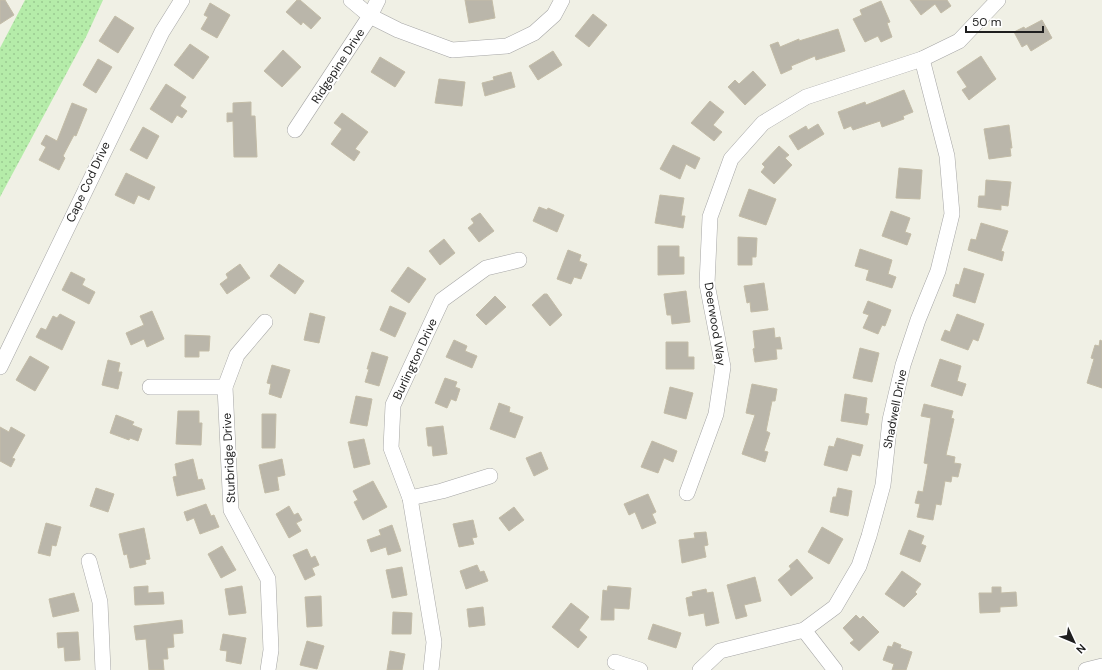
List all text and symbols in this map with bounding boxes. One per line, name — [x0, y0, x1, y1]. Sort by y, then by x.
scale bar — [966, 8, 1043, 34]
text: 50 m — [972, 14, 1001, 30]
street label: Ridgepine Drive — [308, 25, 368, 107]
street label: Cape Cod Drive — [62, 139, 114, 225]
street label: Deerwood Way — [701, 281, 730, 367]
street label: Burlington Drive — [389, 316, 441, 402]
street label: Shadwell Drive — [879, 368, 911, 450]
street label: Sturbridge Drive — [219, 412, 239, 503]
north arrow — [1054, 622, 1094, 662]
text: N — [1073, 641, 1089, 657]

